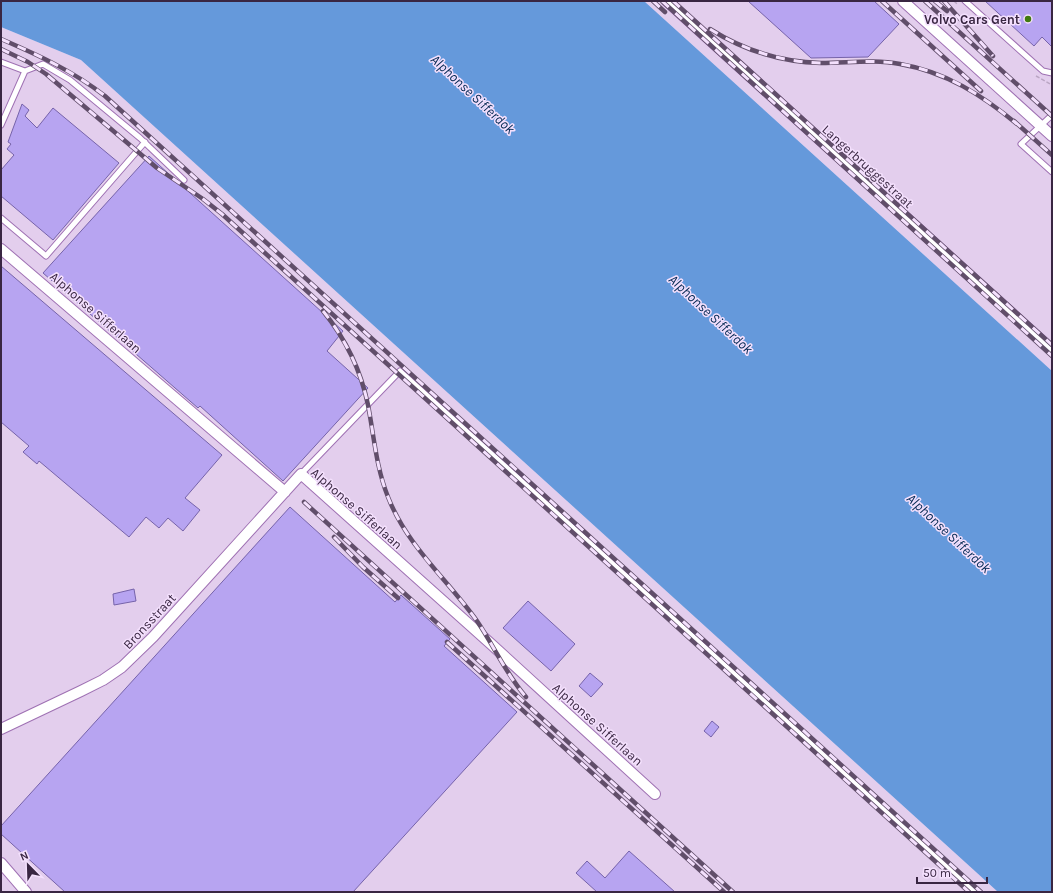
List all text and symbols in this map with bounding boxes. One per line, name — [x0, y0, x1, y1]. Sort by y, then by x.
place label: Volvo Cars Gent — [924, 12, 1020, 27]
marker: Volvo Cars Gent — [1023, 14, 1033, 24]
water label: Alphonse Sifferdok — [427, 51, 519, 138]
street label: Langerbruggestraat — [819, 122, 916, 211]
street label: Alphonse Sifferlaan — [47, 269, 144, 356]
water label: Alphonse Sifferdok — [665, 271, 757, 358]
street label: Alphonse Sifferlaan — [308, 465, 405, 552]
water label: Alphonse Sifferdok — [903, 490, 995, 577]
street label: Bronsstraat — [120, 590, 179, 652]
street label: Alphonse Sifferlaan — [550, 680, 646, 769]
north arrow — [8, 845, 48, 885]
text: N — [18, 849, 30, 864]
scale bar — [917, 859, 987, 885]
text: 50 m — [923, 866, 951, 880]

